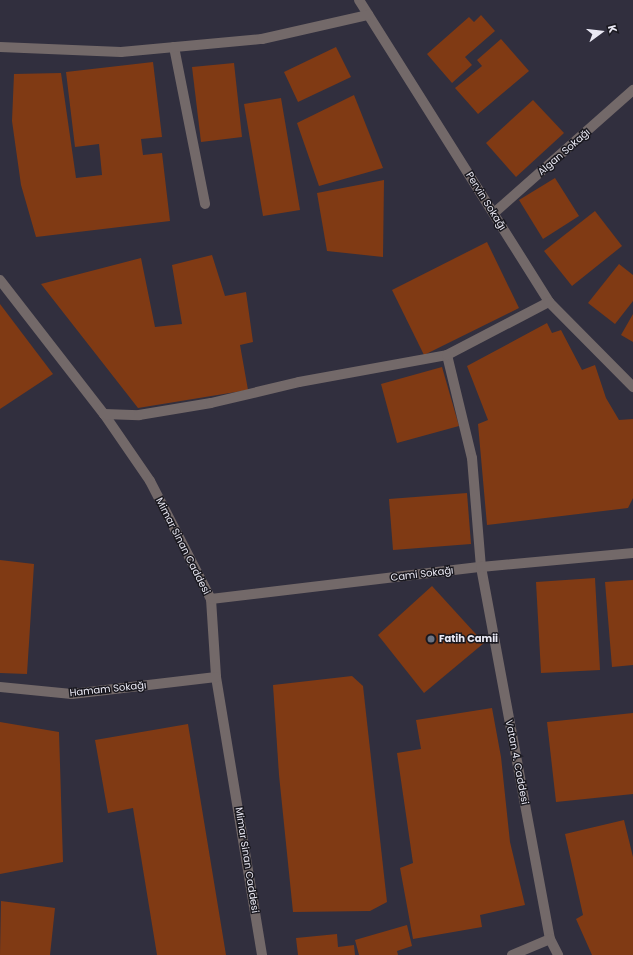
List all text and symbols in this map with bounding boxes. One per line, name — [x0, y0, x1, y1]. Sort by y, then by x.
north arrow — [581, 12, 621, 52]
text: K — [604, 23, 621, 35]
street label: Algan Sokağı — [535, 126, 593, 178]
street label: Pervin Sokağı — [463, 170, 509, 232]
street label: Mimar Sinan Caddesi — [153, 496, 213, 596]
street label: Cami Sokağı — [390, 564, 454, 584]
place label: Fatih Camii — [439, 633, 498, 645]
marker: Fatih Camii — [426, 634, 436, 644]
street label: Hamam Sokağı — [69, 679, 147, 699]
street label: Vatan 4. Caddesi — [503, 719, 531, 805]
street label: Mimar Sinan Caddesi — [233, 806, 261, 914]

